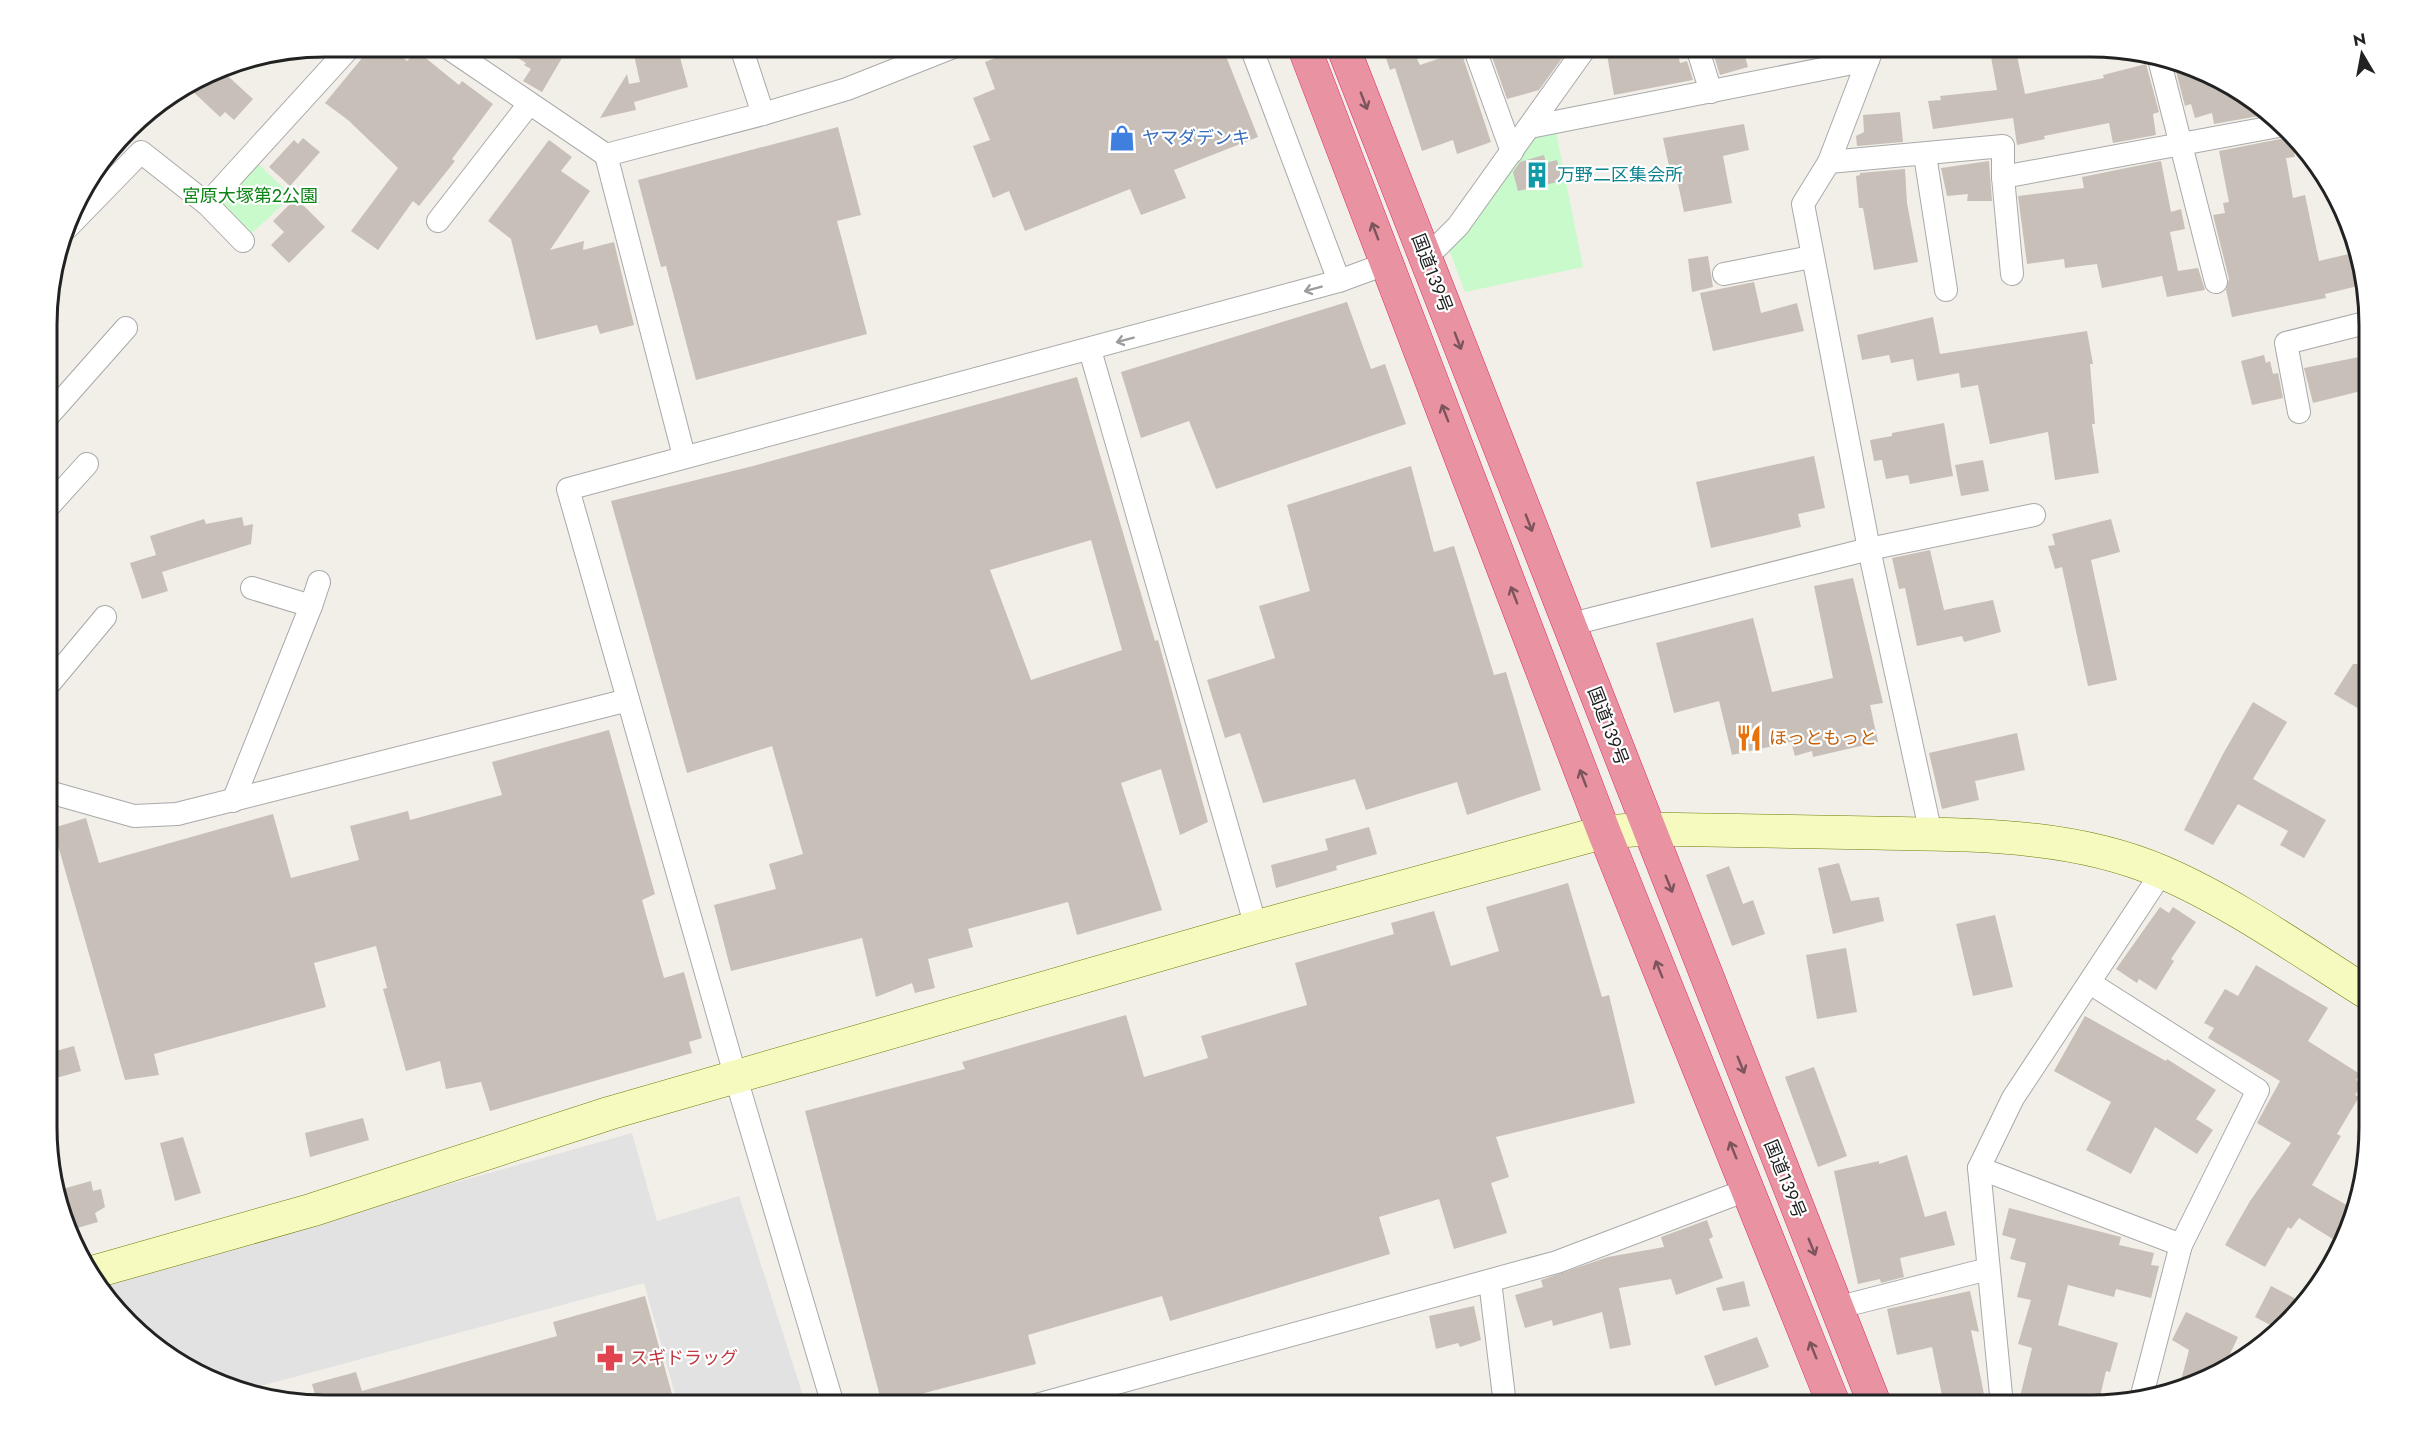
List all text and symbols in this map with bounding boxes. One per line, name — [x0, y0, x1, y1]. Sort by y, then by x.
north arrow — [2332, 24, 2392, 84]
text: N — [2351, 27, 2368, 52]
one-way arrow — [1359, 91, 1370, 110]
shop icon: ヤマダデンキ — [1107, 123, 1137, 153]
place label: ヤマダデンキ — [1142, 125, 1250, 151]
building icon: 万野二区集会所 — [1522, 160, 1552, 190]
place label: 万野二区集会所 — [1557, 162, 1683, 188]
park label: 宮原大塚第2公園 — [182, 183, 318, 209]
one-way arrow — [1369, 222, 1380, 241]
street label: 国道139号 — [1405, 230, 1459, 316]
one-way arrow — [1304, 283, 1323, 295]
one-way arrow — [1453, 332, 1464, 350]
one-way arrow — [1116, 335, 1135, 346]
one-way arrow — [1439, 404, 1450, 423]
one-way arrow — [1524, 513, 1535, 532]
one-way arrow — [1508, 587, 1519, 605]
street label: 国道139号 — [1581, 683, 1635, 769]
restaurant icon: ほっともっと — [1734, 723, 1764, 753]
place label: ほっともっと — [1769, 725, 1877, 751]
one-way arrow — [1577, 769, 1588, 788]
one-way arrow — [1664, 874, 1675, 893]
one-way arrow — [1653, 960, 1664, 979]
one-way arrow — [1736, 1056, 1747, 1074]
street label: 国道139号 — [1758, 1136, 1812, 1222]
one-way arrow — [1727, 1141, 1738, 1160]
one-way arrow — [1807, 1237, 1818, 1255]
one-way arrow — [1807, 1342, 1818, 1360]
pharmacy icon: スギドラッグ — [595, 1343, 625, 1373]
place label: スギドラッグ — [630, 1345, 738, 1371]

